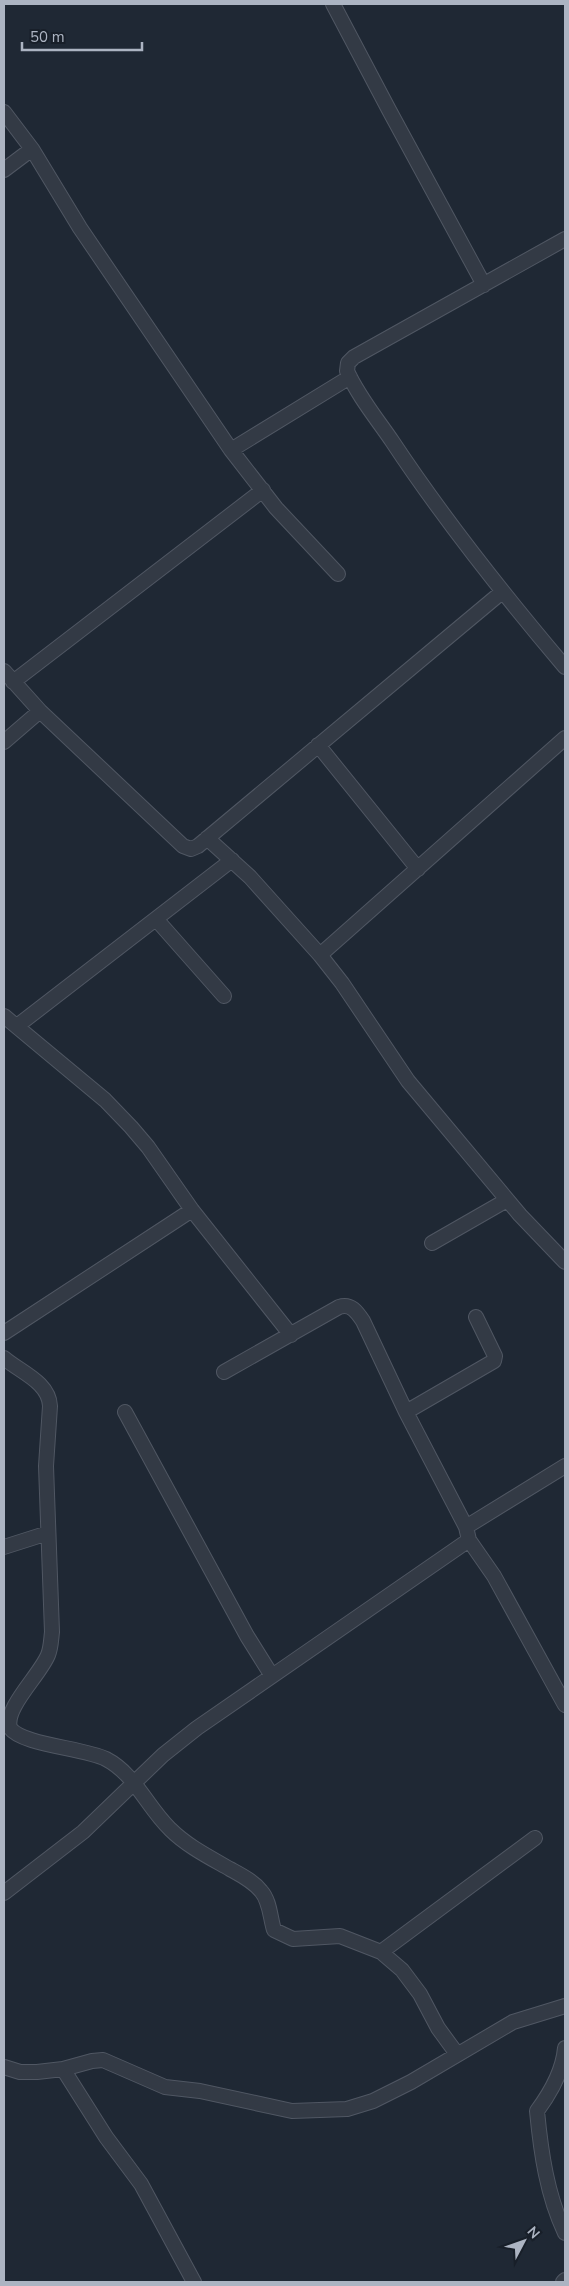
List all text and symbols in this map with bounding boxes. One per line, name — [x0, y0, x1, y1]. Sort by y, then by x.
scale bar — [22, 20, 142, 52]
text: 50 m — [30, 27, 65, 47]
north arrow — [499, 2216, 549, 2266]
text: N — [523, 2223, 544, 2243]

